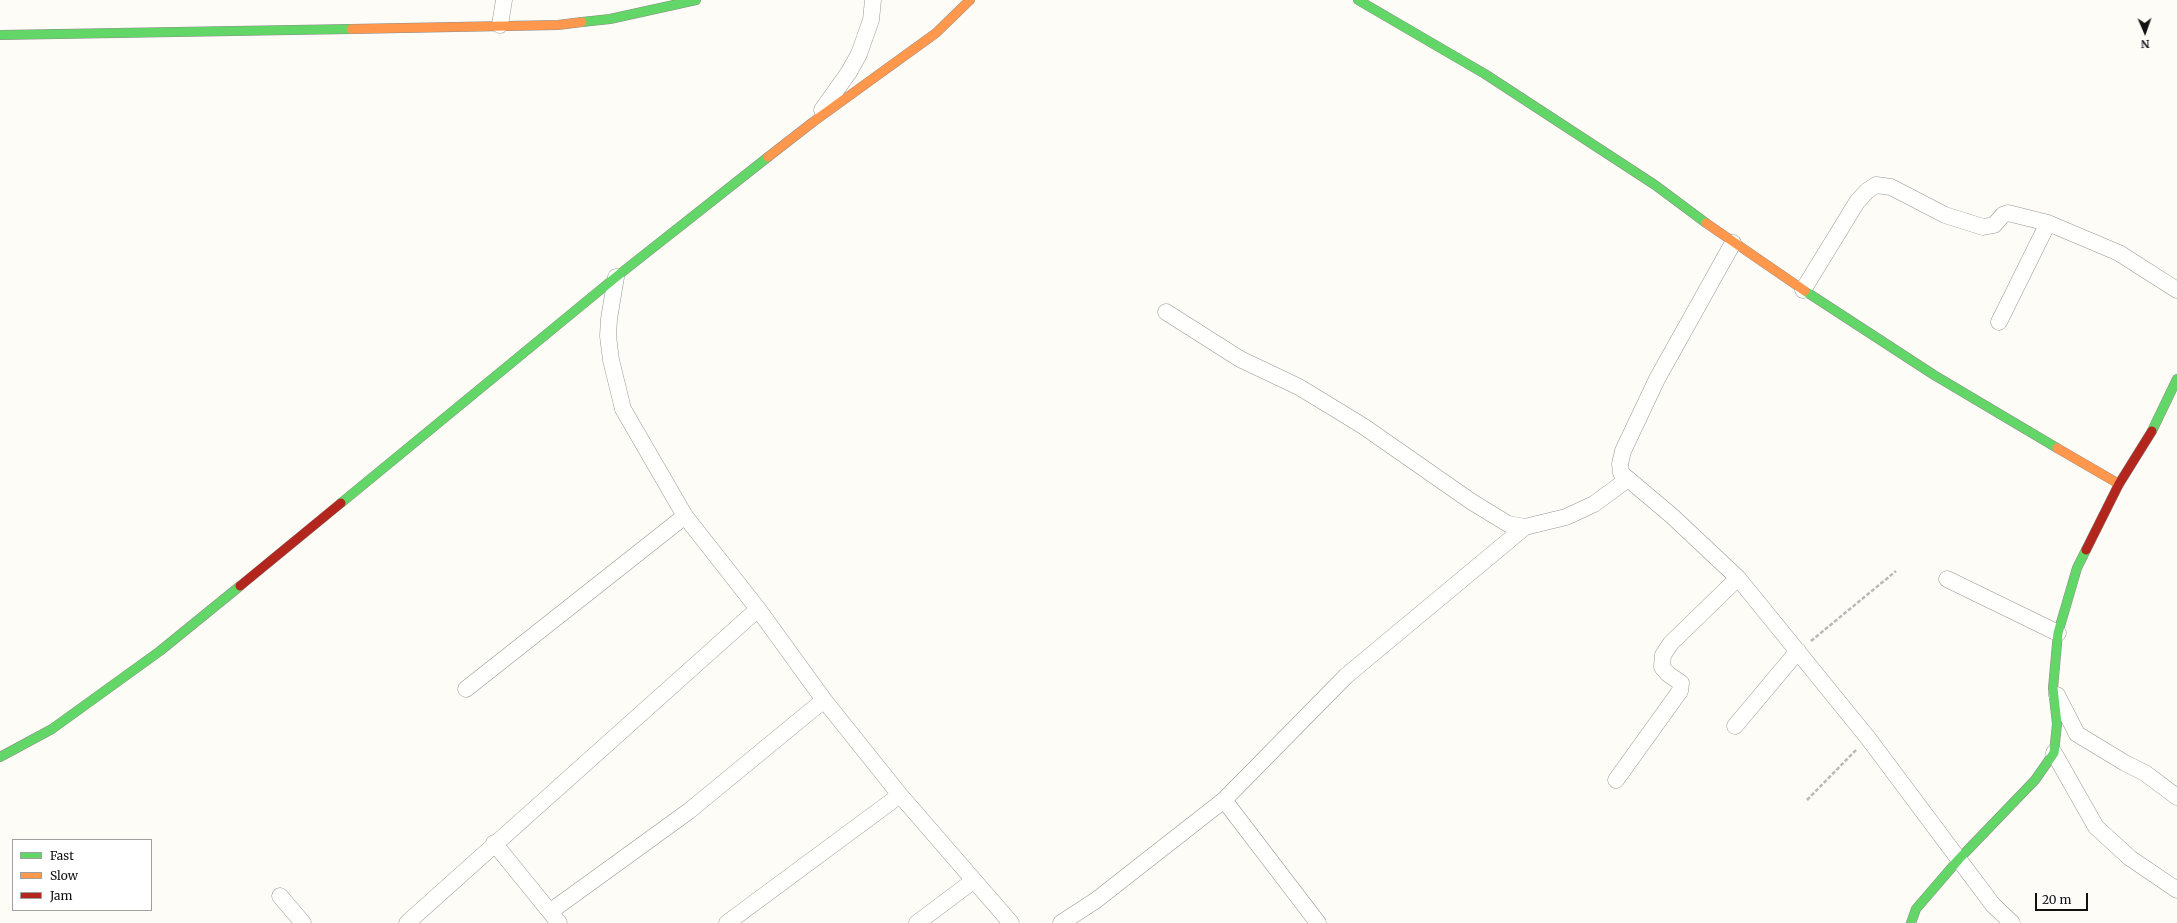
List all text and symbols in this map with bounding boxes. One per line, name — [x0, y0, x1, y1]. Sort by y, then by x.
north arrow — [2125, 12, 2165, 52]
text: N — [2141, 37, 2150, 51]
legend — [12, 839, 152, 911]
text: Fast — [50, 848, 74, 863]
text: Slow — [50, 868, 78, 883]
scale bar — [2037, 885, 2090, 911]
text: Jam — [50, 888, 72, 903]
text: 20 m — [2042, 892, 2071, 907]

